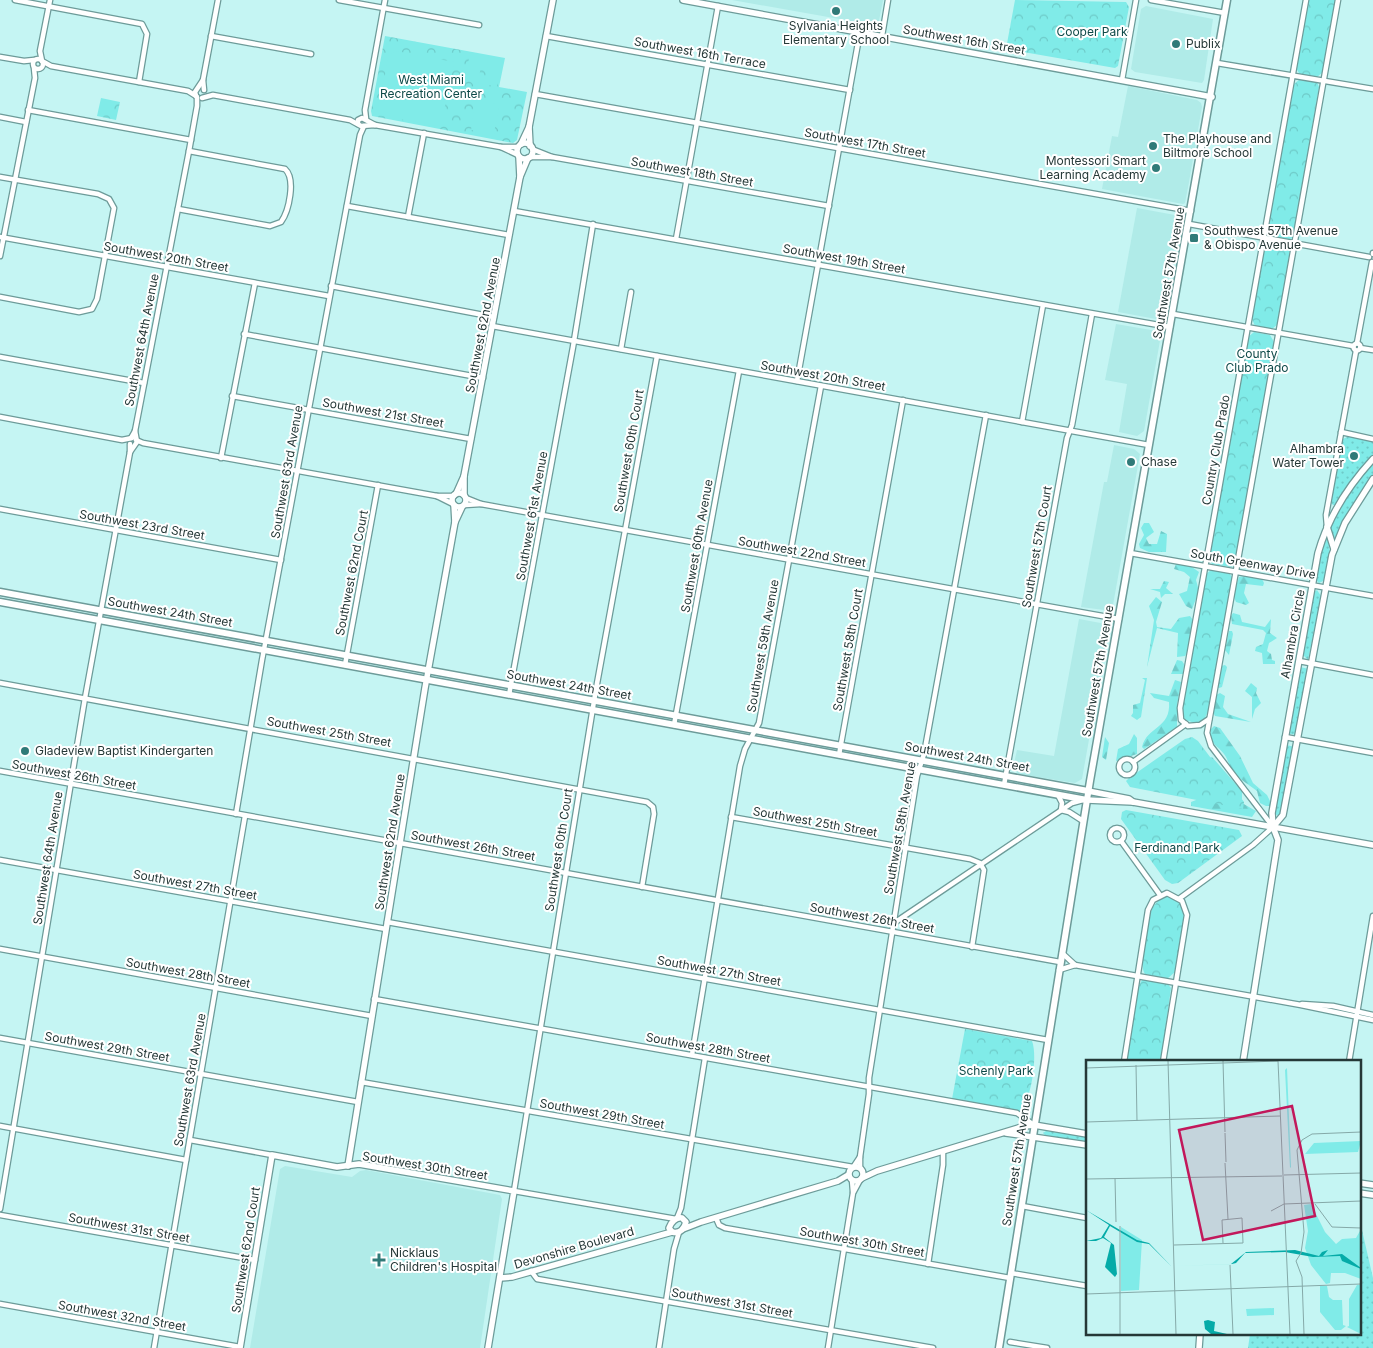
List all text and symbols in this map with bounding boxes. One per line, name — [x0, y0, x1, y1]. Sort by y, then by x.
marker: Sylvania Heights Elementary School — [830, 5, 842, 17]
place label: Sylvania Heights Elementary School — [783, 18, 889, 47]
street label: Southwest 16th Street — [902, 21, 1026, 58]
park label: Cooper Park — [1056, 24, 1128, 39]
street label: Southwest 16th Terrace — [633, 34, 767, 71]
place label: Publix — [1186, 36, 1221, 51]
marker: Publix — [1170, 38, 1182, 50]
park label: West Miami Recreation Center — [380, 72, 483, 101]
street label: Southwest 17th Street — [803, 124, 927, 161]
place label: The Playhouse and Biltmore School — [1163, 131, 1271, 160]
marker: The Playhouse and Biltmore School — [1147, 140, 1159, 152]
street label: Southwest 18th Street — [630, 153, 754, 190]
place label: Montessori Smart Learning Academy — [1039, 153, 1146, 182]
marker: Montessori Smart Learning Academy — [1150, 162, 1162, 174]
street label: Southwest 57th Avenue — [1149, 206, 1188, 340]
place label: Southwest 57th Avenue & Obispo Avenue — [1204, 223, 1338, 252]
marker: Southwest 57th Avenue & Obispo Avenue — [1188, 232, 1200, 244]
street label: Southwest 20th Street — [102, 238, 230, 275]
street label: Southwest 19th Street — [782, 240, 907, 277]
street label: Southwest 62nd Avenue — [462, 256, 503, 394]
street label: Southwest 64th Avenue — [121, 272, 162, 408]
park label: County Club Prado — [1226, 346, 1288, 375]
street label: Southwest 20th Street — [759, 357, 887, 394]
street label: Southwest 60th Court — [610, 388, 647, 514]
street label: Southwest 21st Street — [321, 394, 445, 431]
street label: Country Club Prado — [1198, 394, 1233, 506]
street label: Southwest 63rd Avenue — [267, 404, 306, 540]
place label: Alhambra Water Tower — [1272, 441, 1344, 470]
street label: Southwest 61st Avenue — [513, 450, 550, 582]
marker: Alhambra Water Tower — [1348, 450, 1360, 462]
place label: Chase — [1141, 454, 1177, 469]
marker: Chase — [1125, 456, 1137, 468]
street label: Southwest 60th Avenue — [677, 478, 716, 614]
street label: Southwest 57th Court — [1018, 485, 1055, 609]
street label: Southwest 23rd Street — [78, 506, 206, 543]
street label: Southwest 62nd Court — [332, 509, 371, 637]
street label: Southwest 22nd Street — [737, 533, 867, 570]
street label: South Greenway Drive — [1189, 545, 1317, 582]
street label: Southwest 59th Avenue — [743, 578, 782, 714]
street label: Southwest 58th Court — [829, 587, 866, 712]
street label: Alhambra Circle — [1277, 588, 1308, 680]
street label: Southwest 24th Street — [107, 593, 234, 630]
street label: Southwest 57th Avenue — [1078, 604, 1117, 738]
street label: Southwest 24th Street — [506, 666, 633, 703]
street label: Southwest 25th Street — [266, 713, 393, 750]
street label: Southwest 24th Street — [904, 738, 1031, 775]
place label: Gladeview Baptist Kindergarten — [35, 743, 213, 758]
marker: Gladeview Baptist Kindergarten — [19, 745, 31, 757]
street label: Southwest 26th Street — [11, 756, 138, 793]
street label: Southwest 58th Avenue — [880, 760, 919, 895]
street label: Southwest 62nd Avenue — [371, 773, 408, 911]
street label: Southwest 60th Court — [541, 787, 576, 913]
street label: Southwest 64th Avenue — [30, 790, 65, 926]
street label: Southwest 25th Street — [752, 803, 879, 840]
street label: Southwest 26th Street — [410, 827, 537, 864]
park label: Ferdinand Park — [1134, 840, 1220, 855]
street label: Southwest 27th Street — [132, 866, 258, 903]
street label: Southwest 26th Street — [809, 899, 936, 936]
street label: Southwest 27th Street — [656, 952, 782, 989]
street label: Southwest 28th Street — [125, 954, 252, 991]
street label: Southwest 63rd Avenue — [170, 1012, 209, 1148]
street label: Southwest 29th Street — [44, 1028, 171, 1065]
street label: Southwest 28th Street — [645, 1029, 772, 1066]
inset map — [1086, 1060, 1360, 1336]
park label: Schenly Park — [959, 1063, 1034, 1078]
street label: Southwest 57th Avenue — [999, 1093, 1034, 1227]
street label: Southwest 29th Street — [539, 1095, 666, 1132]
street label: Southwest 30th Street — [361, 1148, 489, 1183]
street label: Southwest 62nd Court — [228, 1186, 263, 1314]
street label: Southwest 31st Street — [67, 1209, 191, 1246]
street label: Devonshire Boulevard — [512, 1223, 636, 1272]
street label: Southwest 30th Street — [798, 1223, 926, 1260]
place label: Nicklaus Children's Hospital — [390, 1245, 497, 1274]
marker: Nicklaus Children's Hospital — [372, 1253, 386, 1267]
street label: Southwest 31st Street — [670, 1284, 794, 1321]
street label: Southwest 32nd Street — [57, 1297, 187, 1334]

